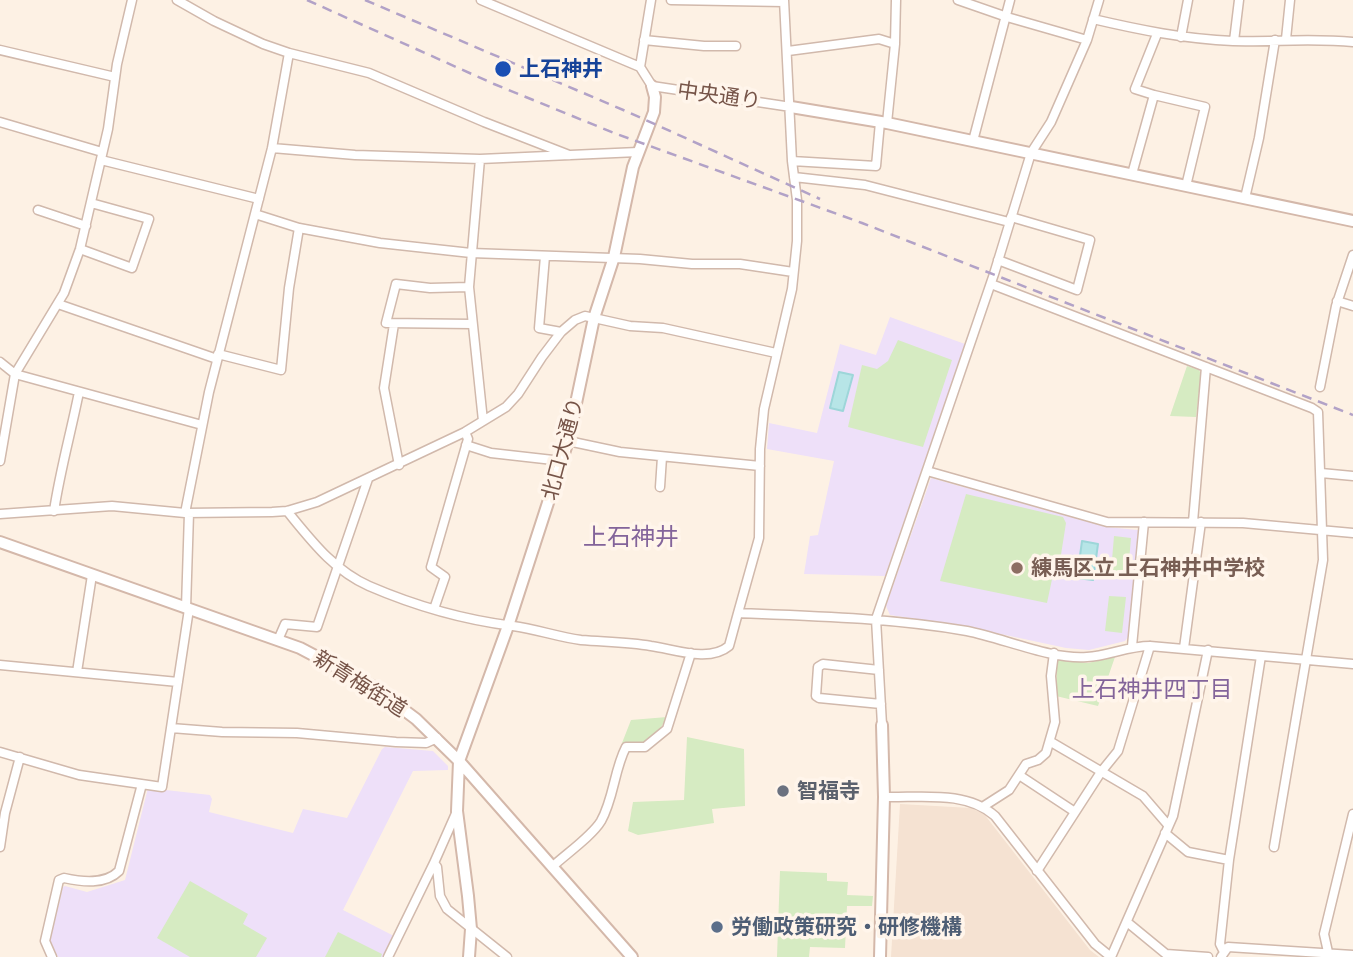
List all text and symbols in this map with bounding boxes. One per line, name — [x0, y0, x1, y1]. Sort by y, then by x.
place label: 上石神井 — [519, 56, 603, 82]
marker: 上石神井 — [493, 59, 513, 79]
street label: 中央通り — [676, 78, 762, 114]
street label: 北口大通り — [537, 395, 589, 503]
district label: 上石神井 — [583, 523, 679, 551]
place label: 練馬区立 上石神井中学校 — [1031, 555, 1265, 581]
marker: 練馬区立 上石神井中学校 — [1009, 560, 1025, 576]
street label: 新青梅街道 — [309, 645, 411, 723]
district label: 上石神井四丁目 — [1072, 676, 1232, 704]
place label: 智福寺 — [797, 778, 860, 804]
marker: 智福寺 — [775, 783, 791, 799]
place label: 労働政策研究・研修機構 — [731, 914, 962, 940]
marker: 労働政策研究・研修機構 — [709, 919, 725, 935]

